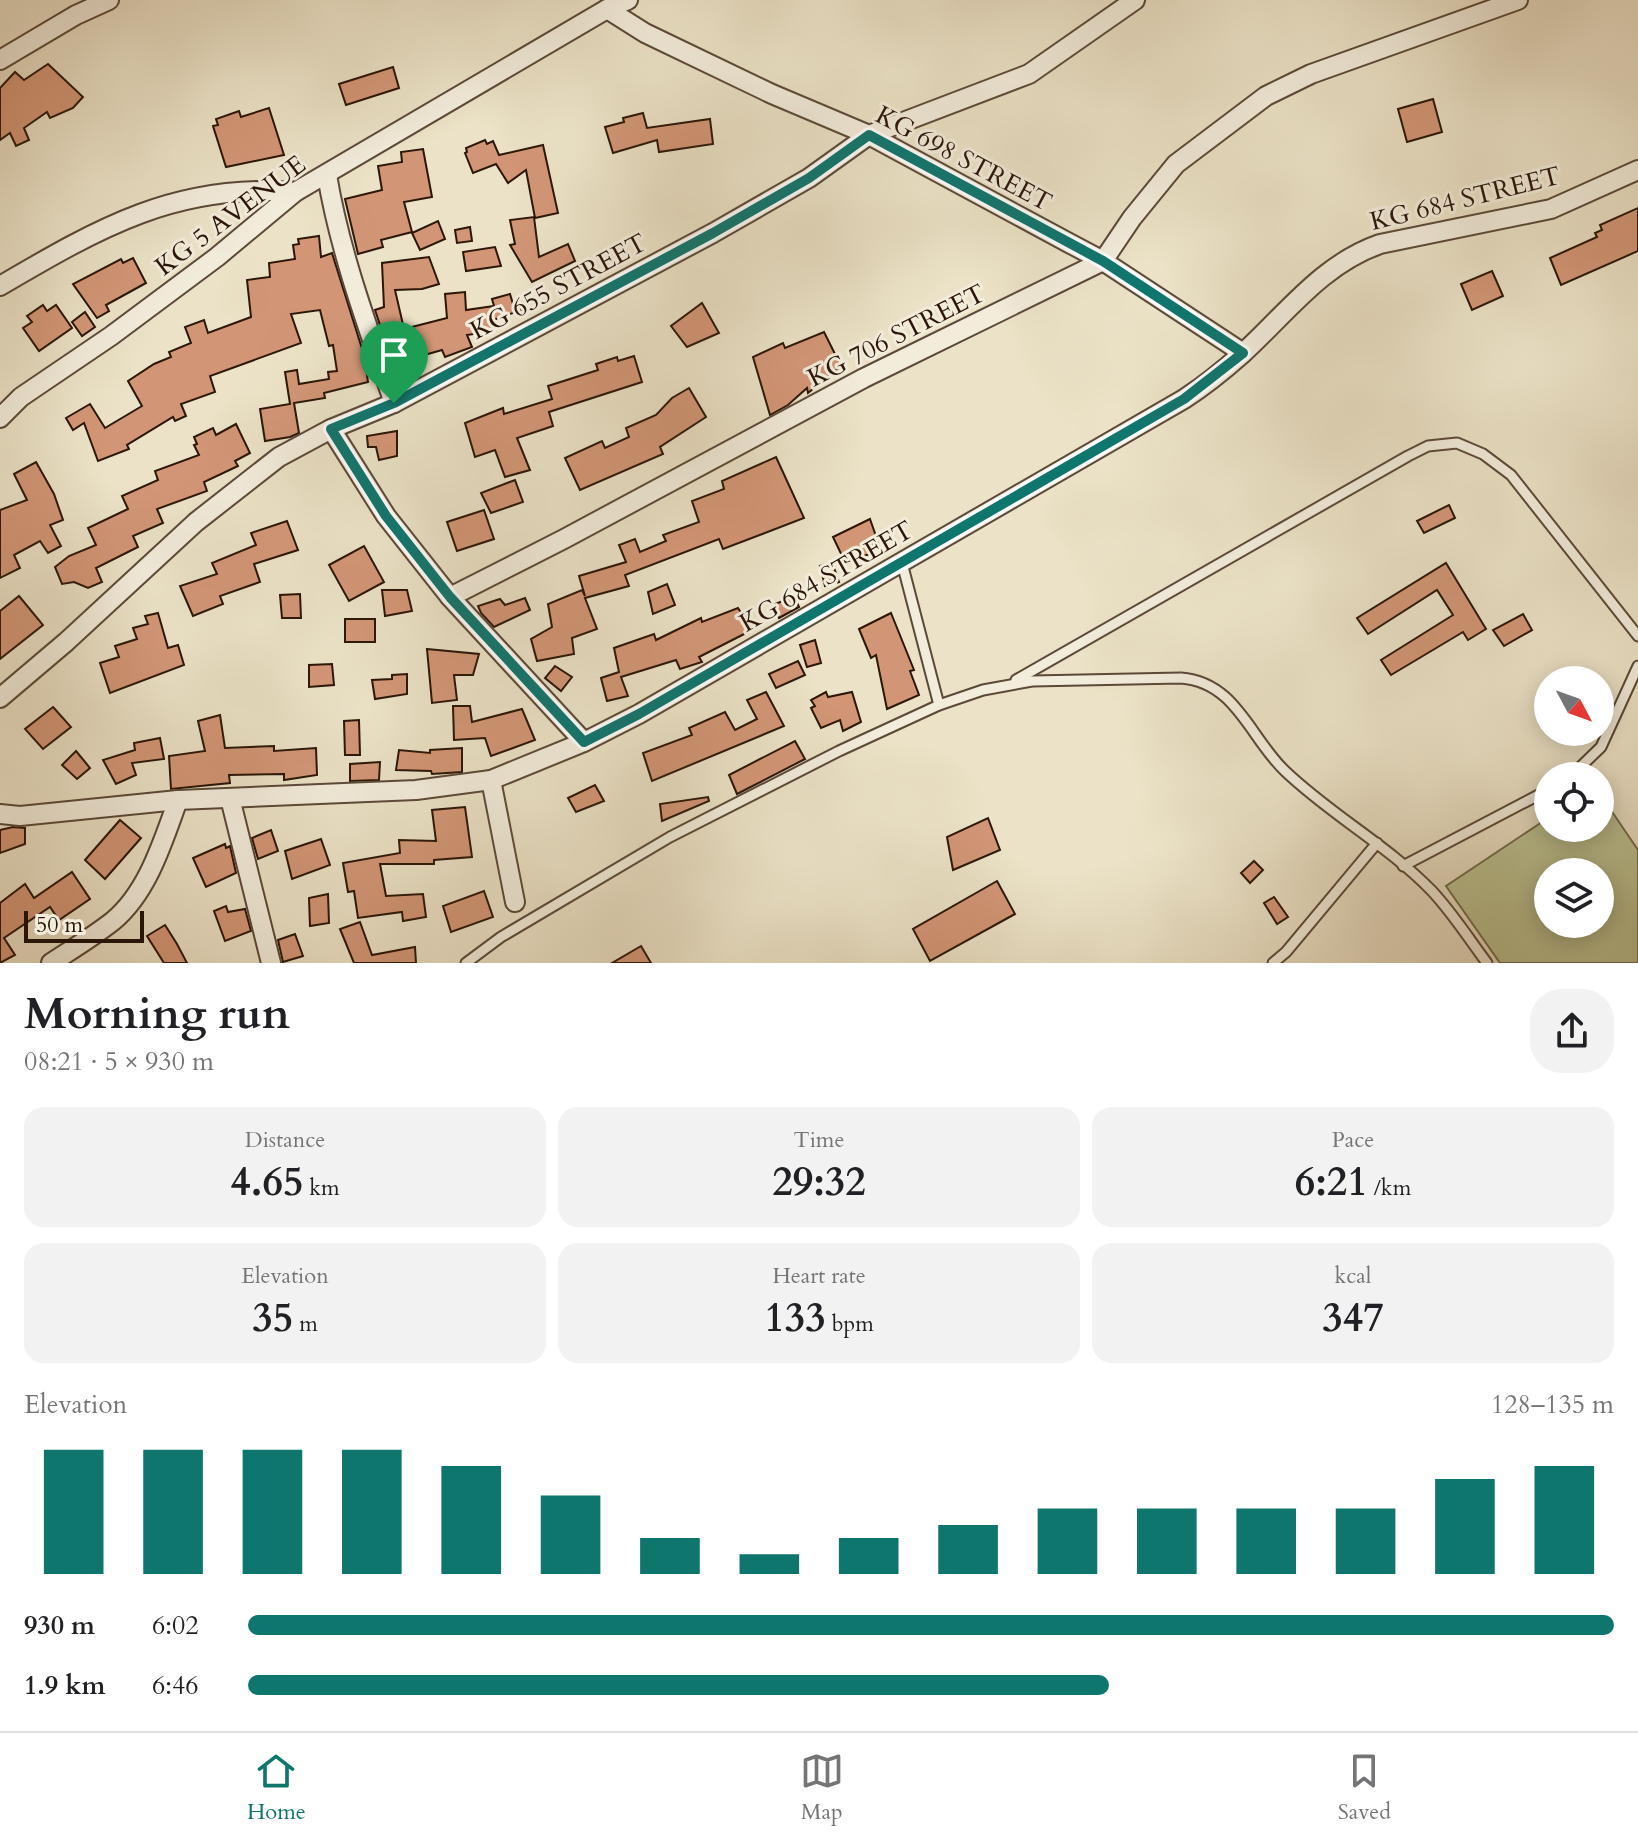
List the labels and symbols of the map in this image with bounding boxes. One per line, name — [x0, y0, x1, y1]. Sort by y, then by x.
street label: KG 698 STREET — [869, 97, 1058, 220]
street label: KG 5 AVENUE — [148, 147, 313, 284]
street label: KG 684 STREET — [1366, 158, 1564, 239]
street label: KG 655 STREET — [464, 225, 653, 348]
street label: KG 706 STREET — [801, 276, 991, 395]
pin — [360, 321, 428, 403]
street label: KG 684 STREET — [733, 512, 919, 640]
north arrow — [1534, 666, 1614, 746]
scale bar — [24, 907, 144, 943]

